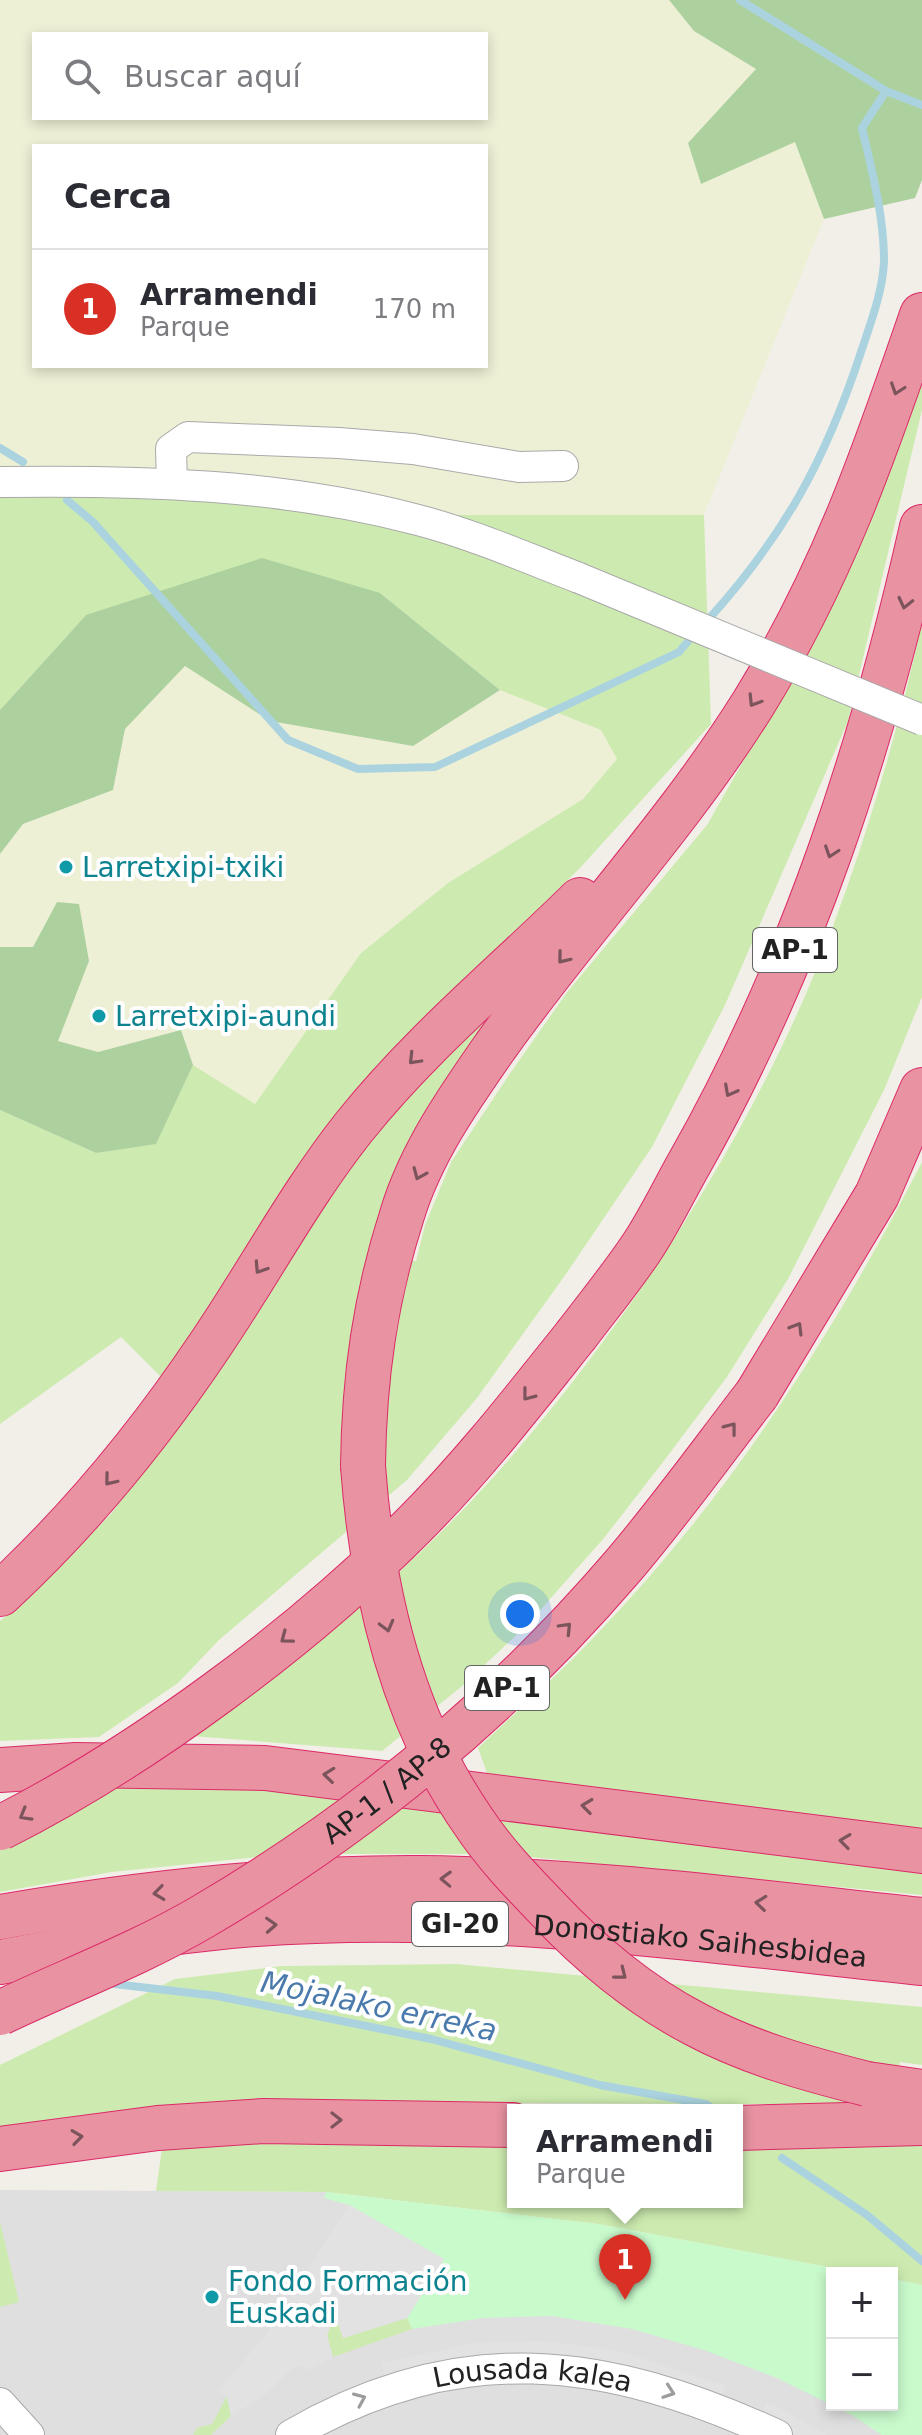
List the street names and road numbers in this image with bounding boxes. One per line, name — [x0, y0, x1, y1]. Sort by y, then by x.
road number: AP-1 — [753, 928, 837, 972]
road number: AP-1 — [465, 1666, 549, 1710]
street label: AP-1 / AP-8 — [316, 1730, 458, 1851]
road number: GI-20 — [412, 1902, 508, 1946]
street label: Donostiako Saihesbidea — [532, 1908, 869, 1974]
street label: Lousada kalea — [430, 2352, 636, 2399]

